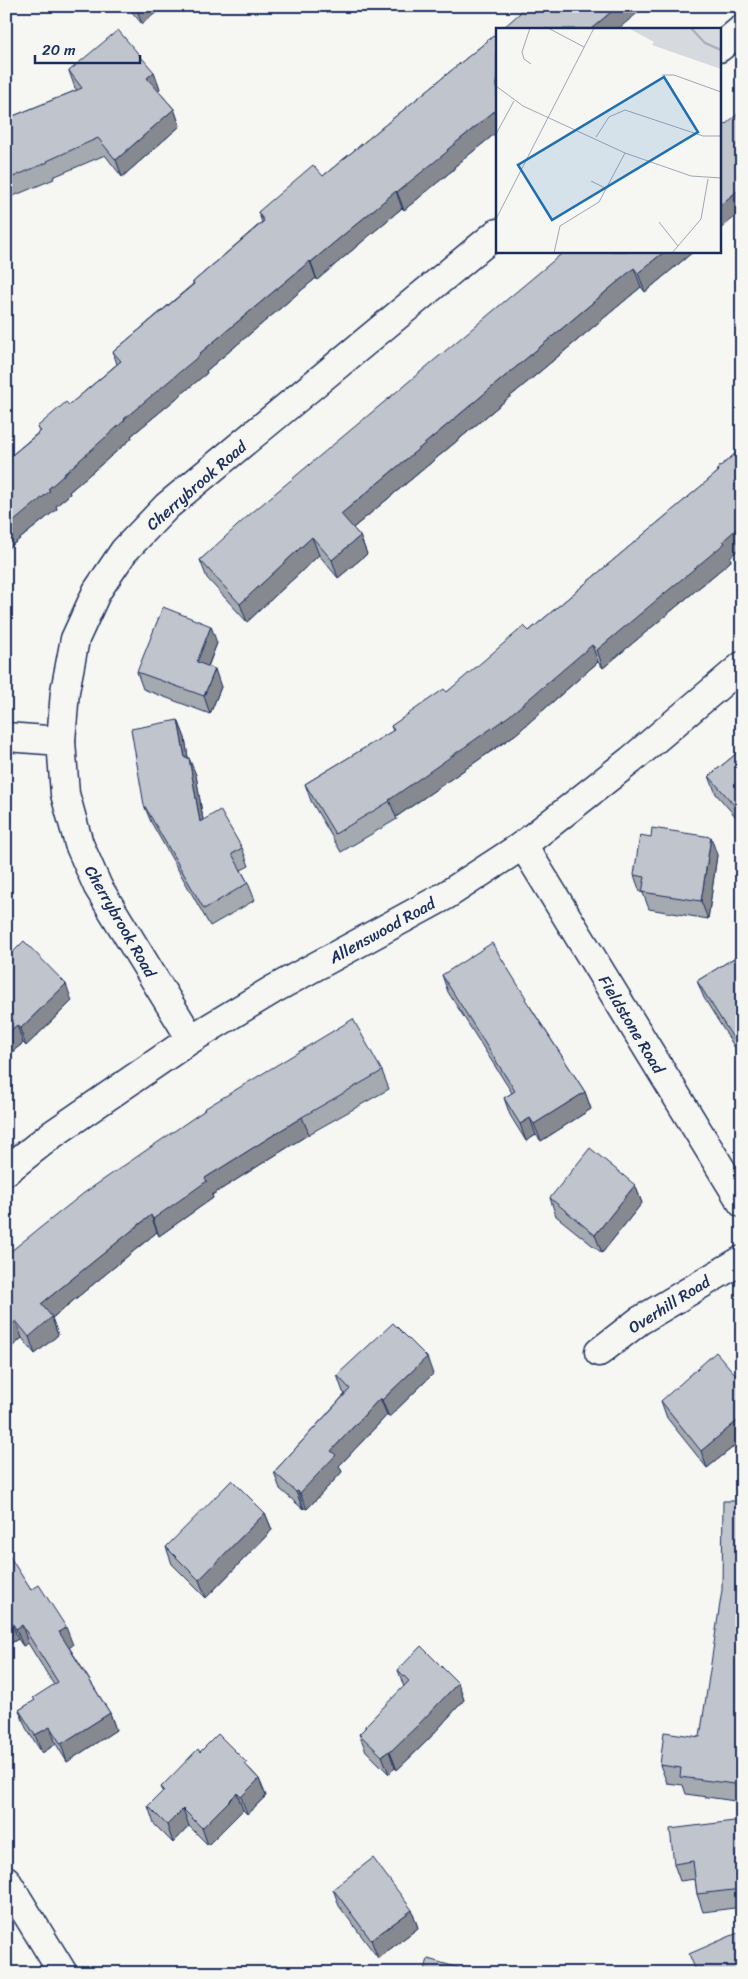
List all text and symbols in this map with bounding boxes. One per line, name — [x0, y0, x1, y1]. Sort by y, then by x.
inset map — [496, 28, 720, 252]
scale bar — [35, 32, 140, 64]
text: 20 m — [42, 37, 76, 63]
street label: Cherrybrook Road — [139, 432, 255, 538]
street label: Cherrybrook Road — [76, 859, 165, 984]
street label: Allenswood Road — [323, 888, 442, 972]
street label: Fieldstone Road — [591, 969, 673, 1081]
street label: Overhill Road — [622, 1267, 718, 1341]

